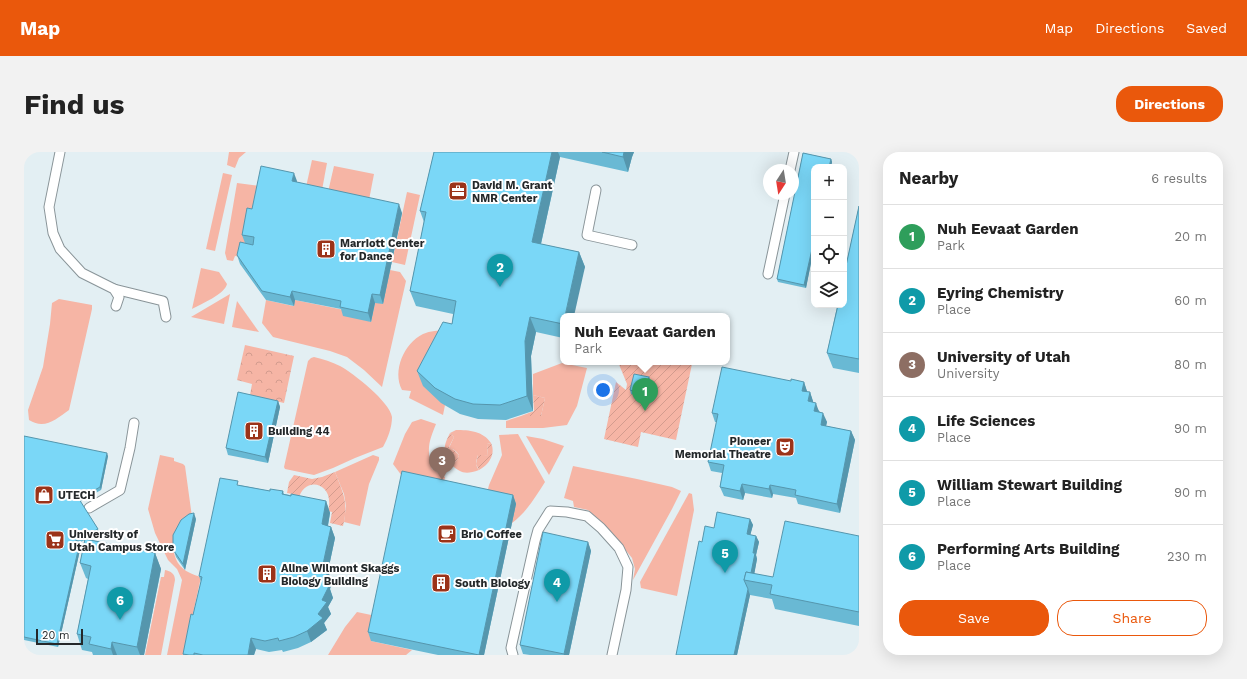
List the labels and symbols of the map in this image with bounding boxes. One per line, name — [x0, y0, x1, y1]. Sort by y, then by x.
north arrow — [763, 164, 799, 200]
place label: David M. Grant NMR Center — [472, 179, 553, 205]
office icon: David M. Grant NMR Center — [447, 180, 469, 202]
place label: Marriott Center for Dance — [340, 237, 425, 263]
building icon: Marriott Center for Dance — [315, 238, 337, 260]
pin: 2 — [487, 254, 513, 287]
pin: 1 — [632, 378, 658, 411]
your location — [593, 380, 613, 400]
building icon: Building 44 — [243, 420, 265, 442]
place label: Building 44 — [268, 425, 330, 438]
place label: Pioneer Memorial Theatre — [675, 435, 771, 461]
theatre icon: Pioneer Memorial Theatre — [774, 436, 796, 458]
pin: 3 — [429, 447, 455, 480]
shop icon: UTECH — [33, 484, 55, 506]
place label: UTECH — [58, 489, 96, 502]
cafe icon: Brio Coffee — [436, 523, 458, 545]
place label: University of Utah Campus Store — [69, 528, 175, 554]
place label: Brio Coffee — [461, 528, 522, 541]
supermarket icon: University of Utah Campus Store — [44, 529, 66, 551]
pin: 5 — [712, 540, 738, 573]
place label: Aline Wilmont Skaggs Biology Building — [281, 562, 400, 588]
building icon: Aline Wilmont Skaggs Biology Building — [256, 563, 278, 585]
pin: 4 — [544, 569, 570, 602]
building icon: South Biology — [430, 572, 452, 594]
place label: South Biology — [455, 577, 531, 590]
pin: 6 — [107, 587, 133, 620]
scale bar — [36, 627, 83, 646]

